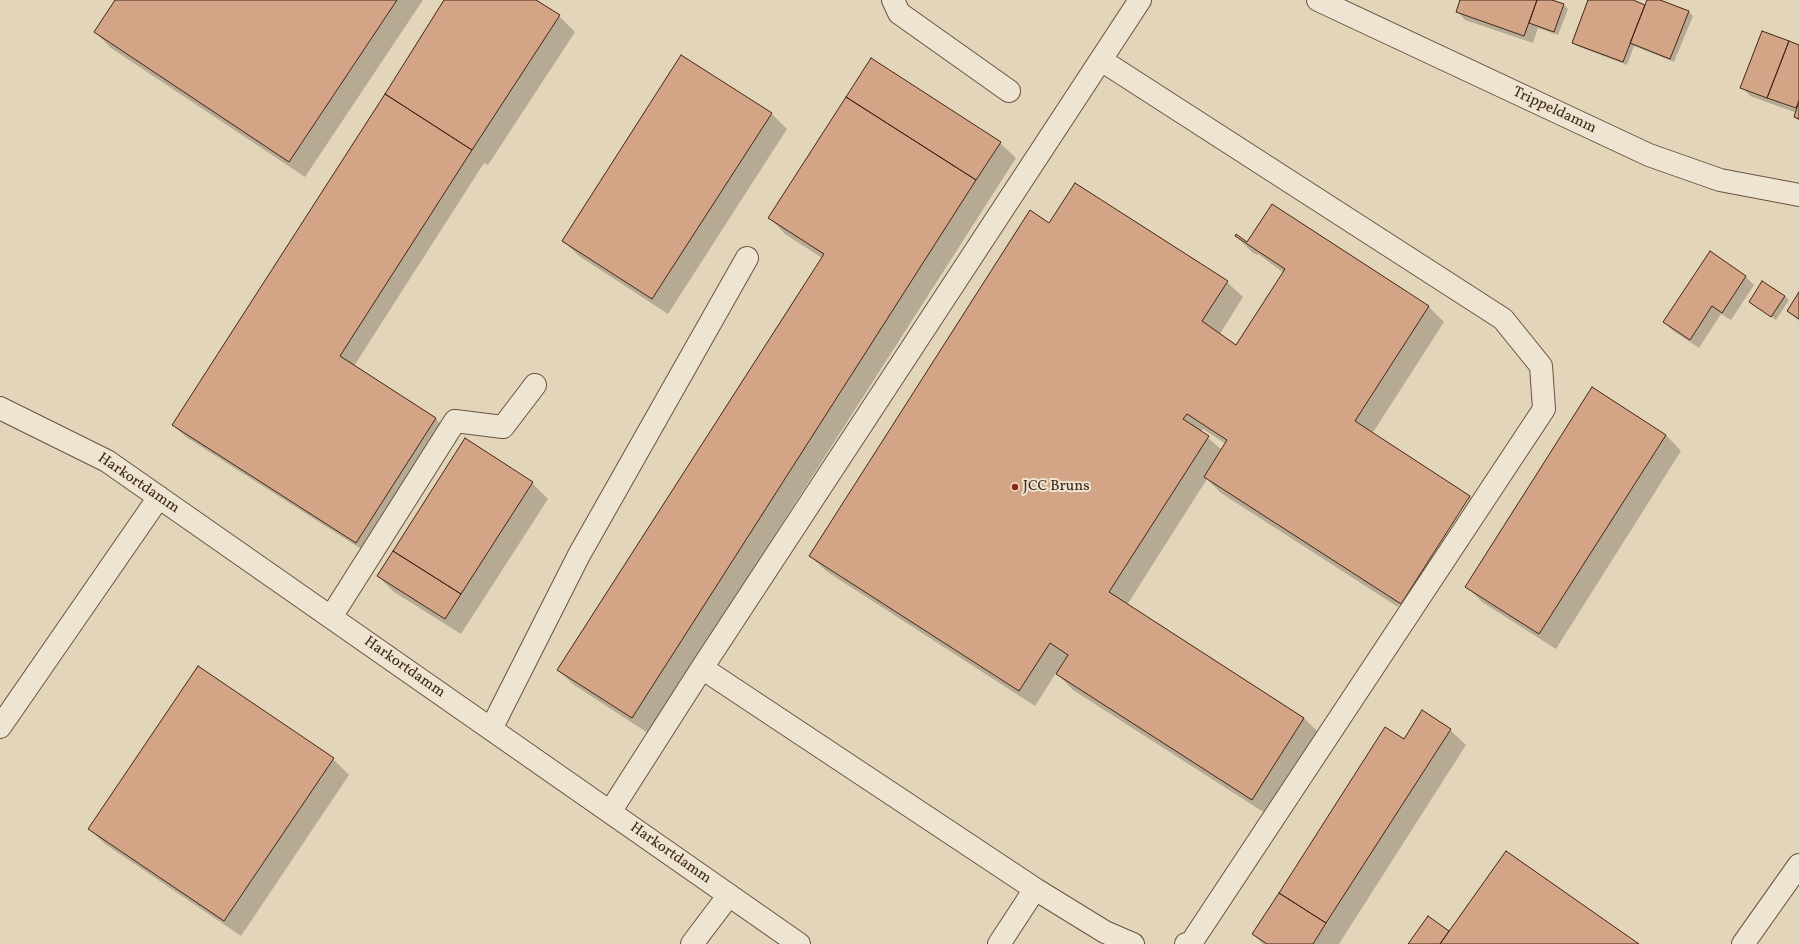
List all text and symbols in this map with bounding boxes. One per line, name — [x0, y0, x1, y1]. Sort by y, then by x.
street label: Trippeldamm — [1509, 84, 1599, 138]
street label: Harkortdamm — [94, 450, 182, 518]
place label: JCC Bruns — [1023, 478, 1090, 496]
marker: JCC Bruns — [1010, 482, 1020, 492]
street label: Harkortdamm — [360, 633, 448, 703]
street label: Harkortdamm — [626, 819, 714, 889]

